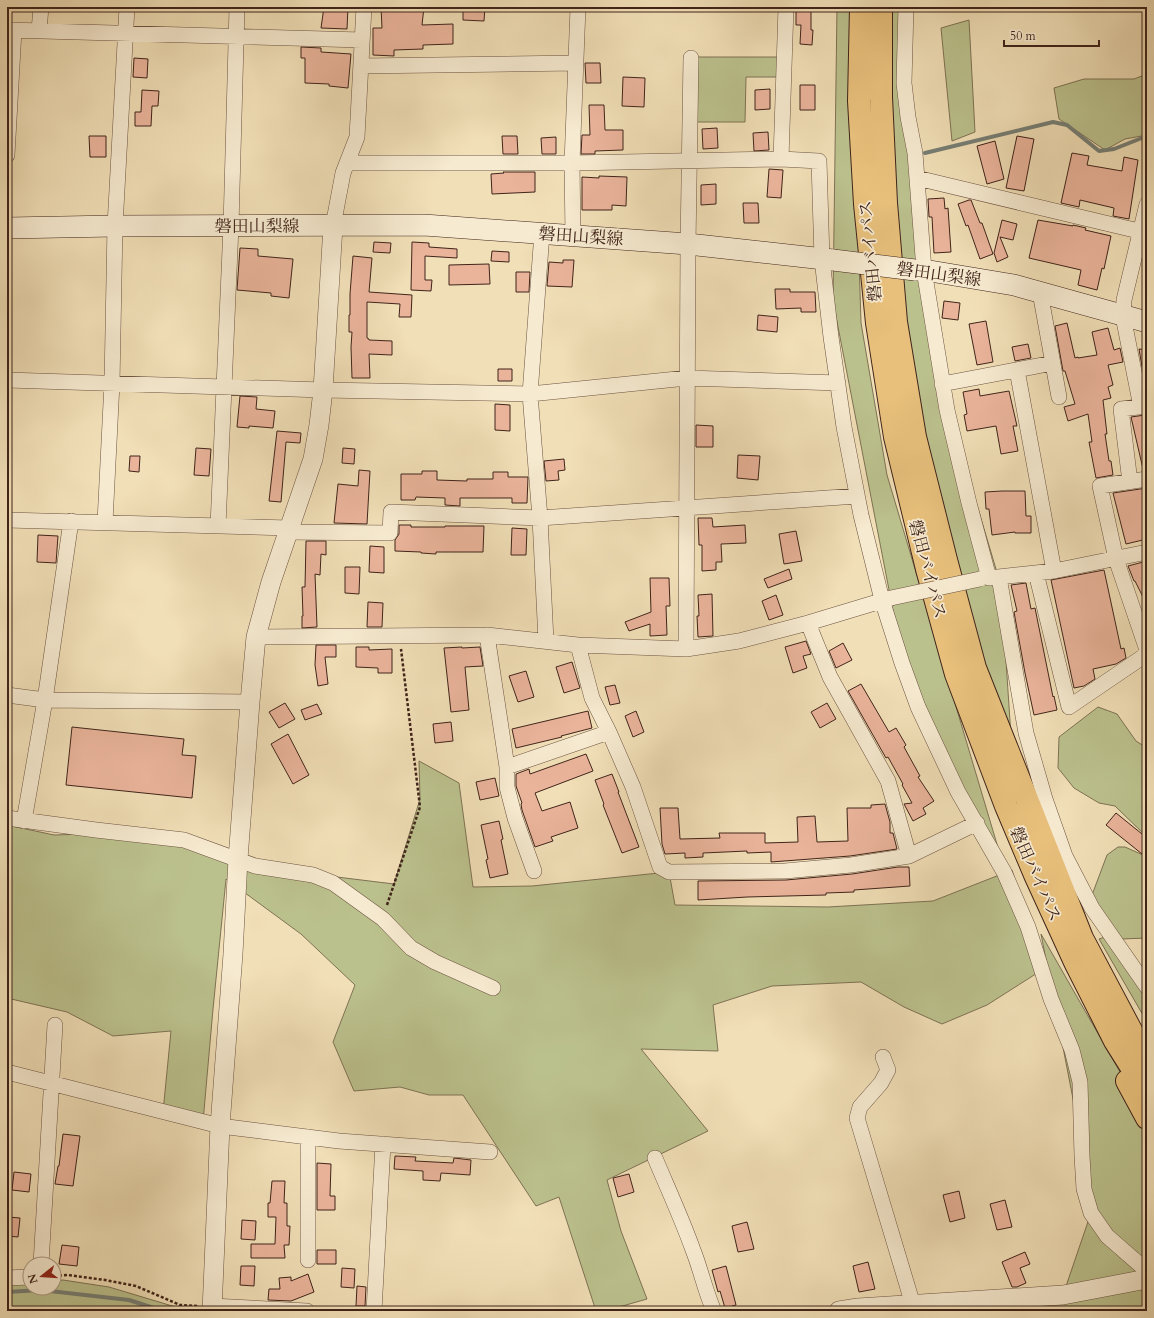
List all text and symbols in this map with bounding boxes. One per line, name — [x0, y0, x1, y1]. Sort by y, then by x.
scale bar — [1004, 22, 1099, 48]
text: 50 m — [1010, 28, 1037, 44]
street label: 磐田バイパス — [854, 199, 887, 303]
street label: 磐田山梨線 — [215, 215, 300, 238]
street label: 磐田山梨線 — [538, 222, 624, 251]
street label: 磐田山梨線 — [895, 257, 983, 292]
street label: 磐田バイパス — [903, 517, 952, 621]
street label: 磐田バイパス — [1004, 823, 1067, 925]
north arrow — [22, 1256, 62, 1296]
text: N — [24, 1272, 41, 1286]

